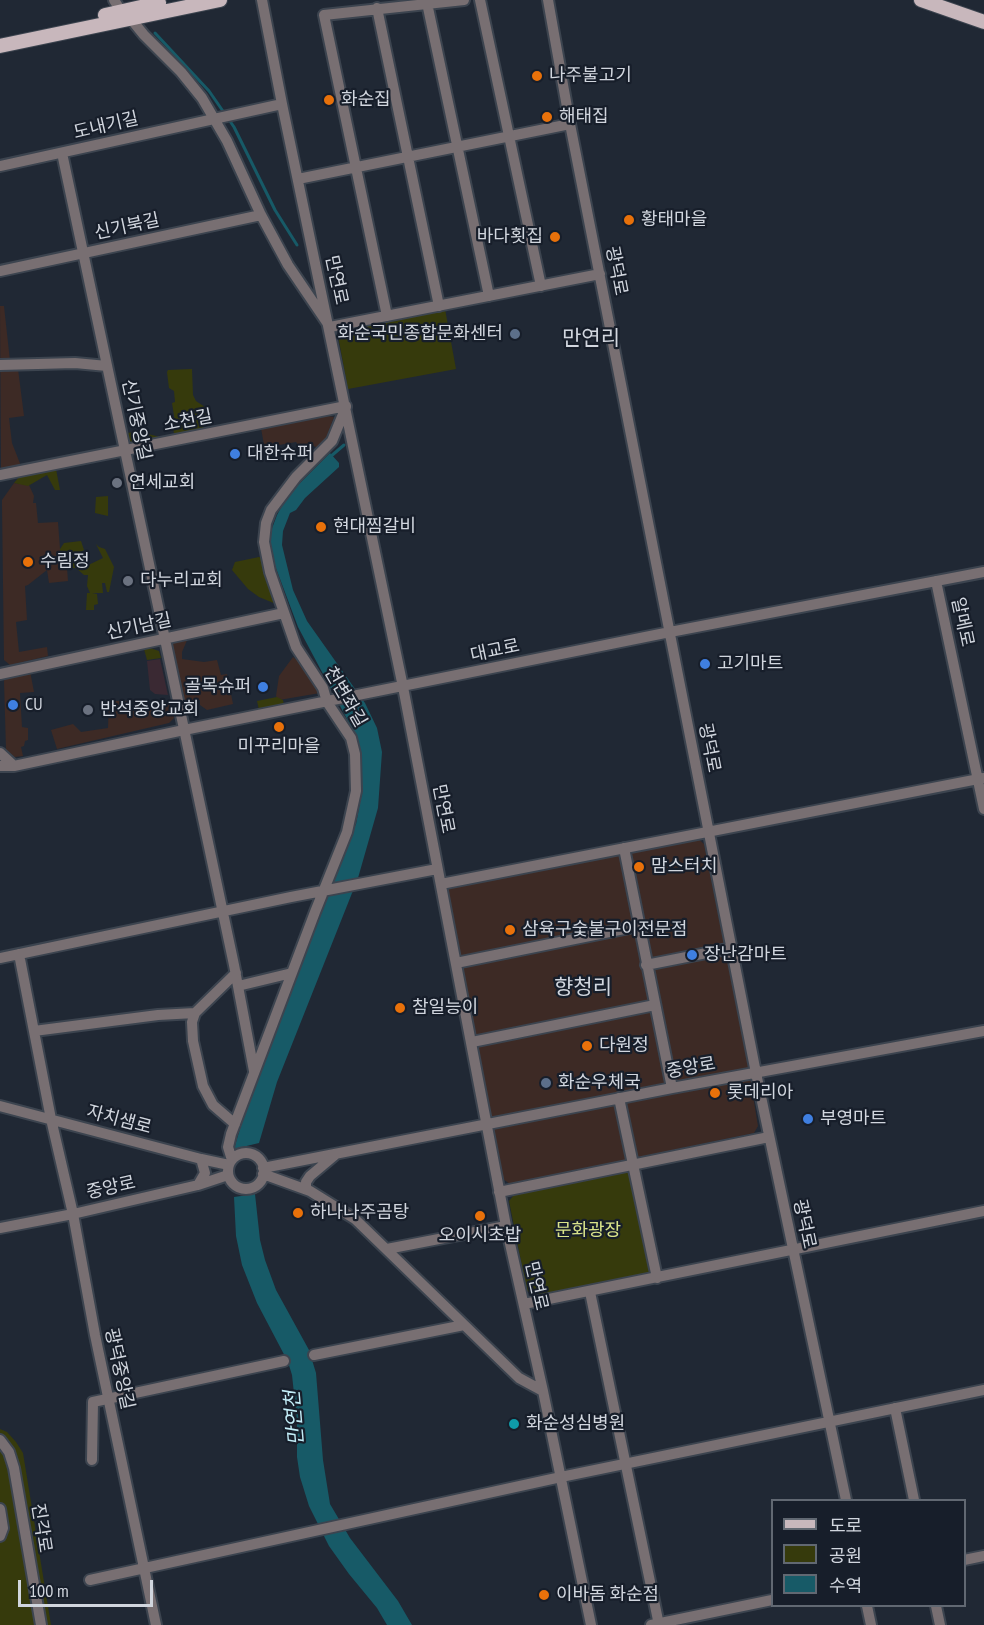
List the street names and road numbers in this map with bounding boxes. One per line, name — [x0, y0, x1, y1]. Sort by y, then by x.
street label: 도내기길 — [71, 108, 141, 144]
street label: 신기북길 — [92, 210, 162, 244]
street label: 광덕로 — [601, 245, 631, 297]
street label: 만연로 — [320, 253, 352, 307]
street label: 신기중앙길 — [117, 377, 155, 463]
street label: 소천길 — [162, 406, 214, 436]
street label: 알메로 — [946, 595, 978, 649]
street label: 신기남길 — [104, 610, 174, 644]
street label: 대교로 — [468, 635, 522, 667]
street label: 천변좌길 — [319, 663, 371, 731]
street label: 광덕로 — [694, 722, 724, 774]
street label: 만연로 — [428, 783, 458, 835]
street label: 중앙로 — [665, 1053, 717, 1083]
street label: 자치샘로 — [84, 1101, 154, 1139]
street label: 중앙로 — [84, 1172, 138, 1204]
street label: 광덕로 — [788, 1197, 820, 1251]
street label: 만연로 — [520, 1259, 552, 1313]
street label: 광덕중앙길 — [100, 1326, 138, 1412]
street label: 진각로 — [26, 1502, 56, 1554]

